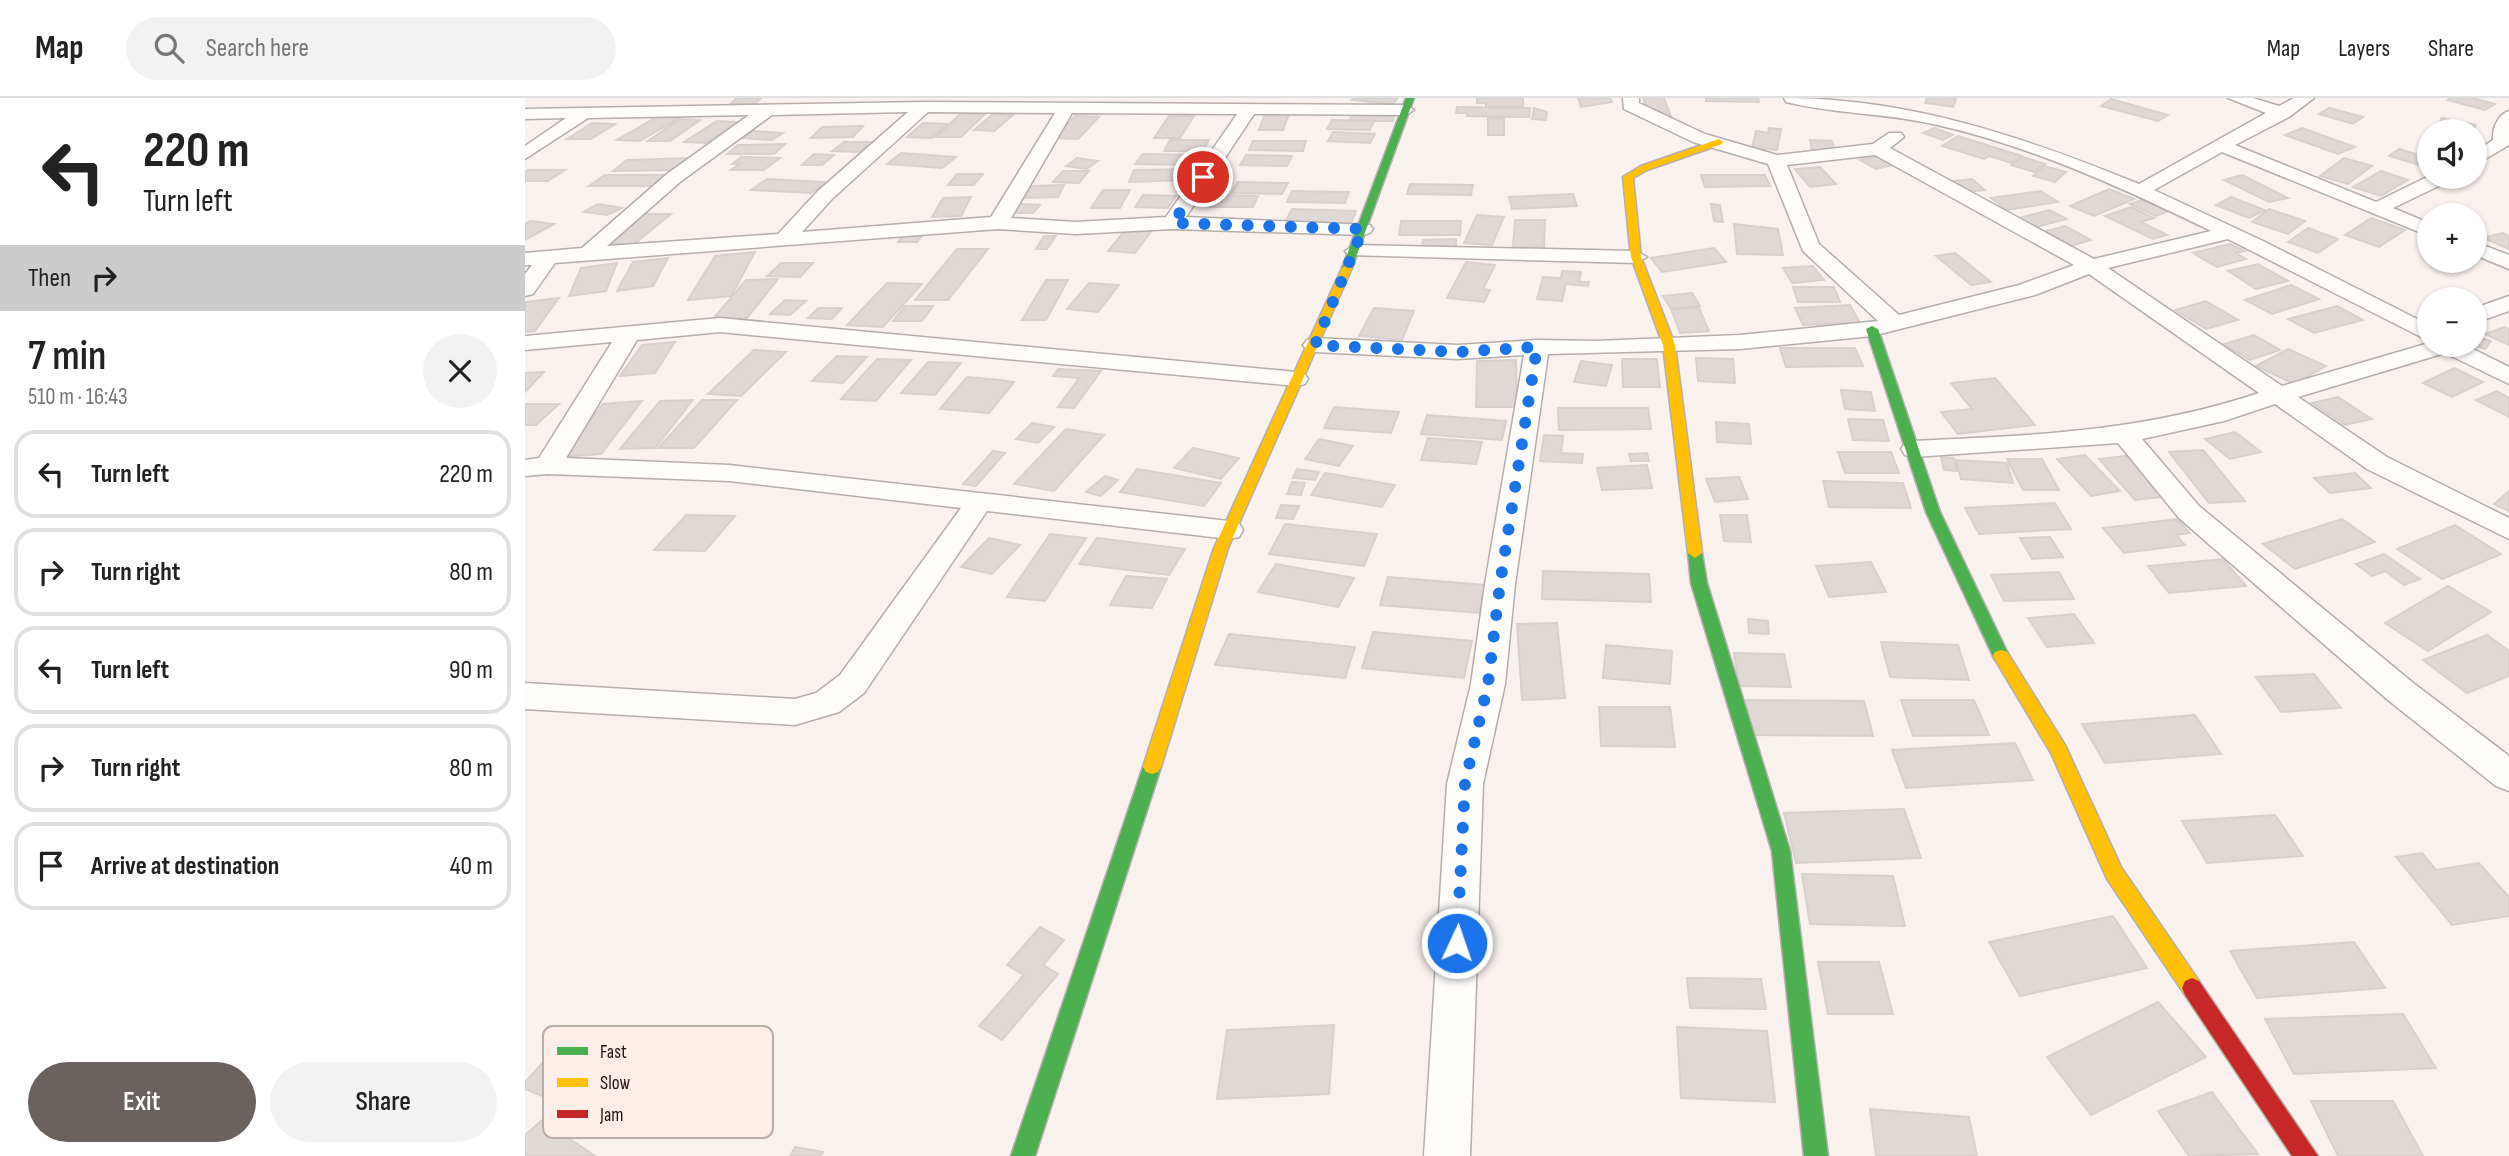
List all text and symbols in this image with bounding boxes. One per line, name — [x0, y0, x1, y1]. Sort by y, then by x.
search box — [126, 17, 616, 80]
text: Map — [35, 28, 84, 68]
icon: search — [150, 29, 188, 67]
text: Search here — [206, 33, 309, 64]
text: Map — [2267, 34, 2300, 63]
text: Layers — [2338, 34, 2390, 63]
text: Share — [2428, 34, 2474, 63]
map controls — [2417, 119, 2487, 357]
button: sound — [2417, 119, 2487, 189]
text: 220 m — [143, 122, 249, 181]
icon: left — [28, 126, 119, 217]
pin — [1173, 147, 1233, 207]
icon: arrive — [1184, 158, 1222, 196]
text: Turn left — [143, 182, 233, 221]
button: + — [2417, 203, 2487, 273]
icon: right — [85, 259, 123, 297]
text: Then — [28, 263, 71, 294]
button: − — [2417, 287, 2487, 357]
text: 7 min — [28, 331, 106, 382]
button: close — [423, 334, 497, 408]
text: 510 m · 16:43 — [28, 383, 128, 411]
icon: left — [32, 455, 70, 493]
text: Turn left — [91, 459, 169, 490]
text: 220 m — [439, 459, 493, 490]
icon: right — [32, 553, 70, 591]
text: Turn right — [91, 557, 180, 588]
text: 80 m — [449, 557, 493, 588]
icon: left — [32, 651, 70, 689]
text: Turn left — [91, 655, 169, 686]
text: 90 m — [449, 655, 493, 686]
icon: right — [32, 749, 70, 787]
text: Turn right — [91, 753, 180, 784]
text: 80 m — [449, 753, 493, 784]
icon: arrive — [32, 847, 70, 885]
text: Arrive at destination — [91, 851, 279, 882]
text: 40 m — [450, 851, 493, 882]
position arrow — [1420, 906, 1494, 980]
legend — [543, 1026, 773, 1138]
text: Fast — [600, 1041, 627, 1064]
button: Exit — [28, 1062, 256, 1142]
button: Share — [270, 1062, 497, 1142]
text: Slow — [600, 1072, 630, 1095]
text: Jam — [599, 1104, 623, 1127]

